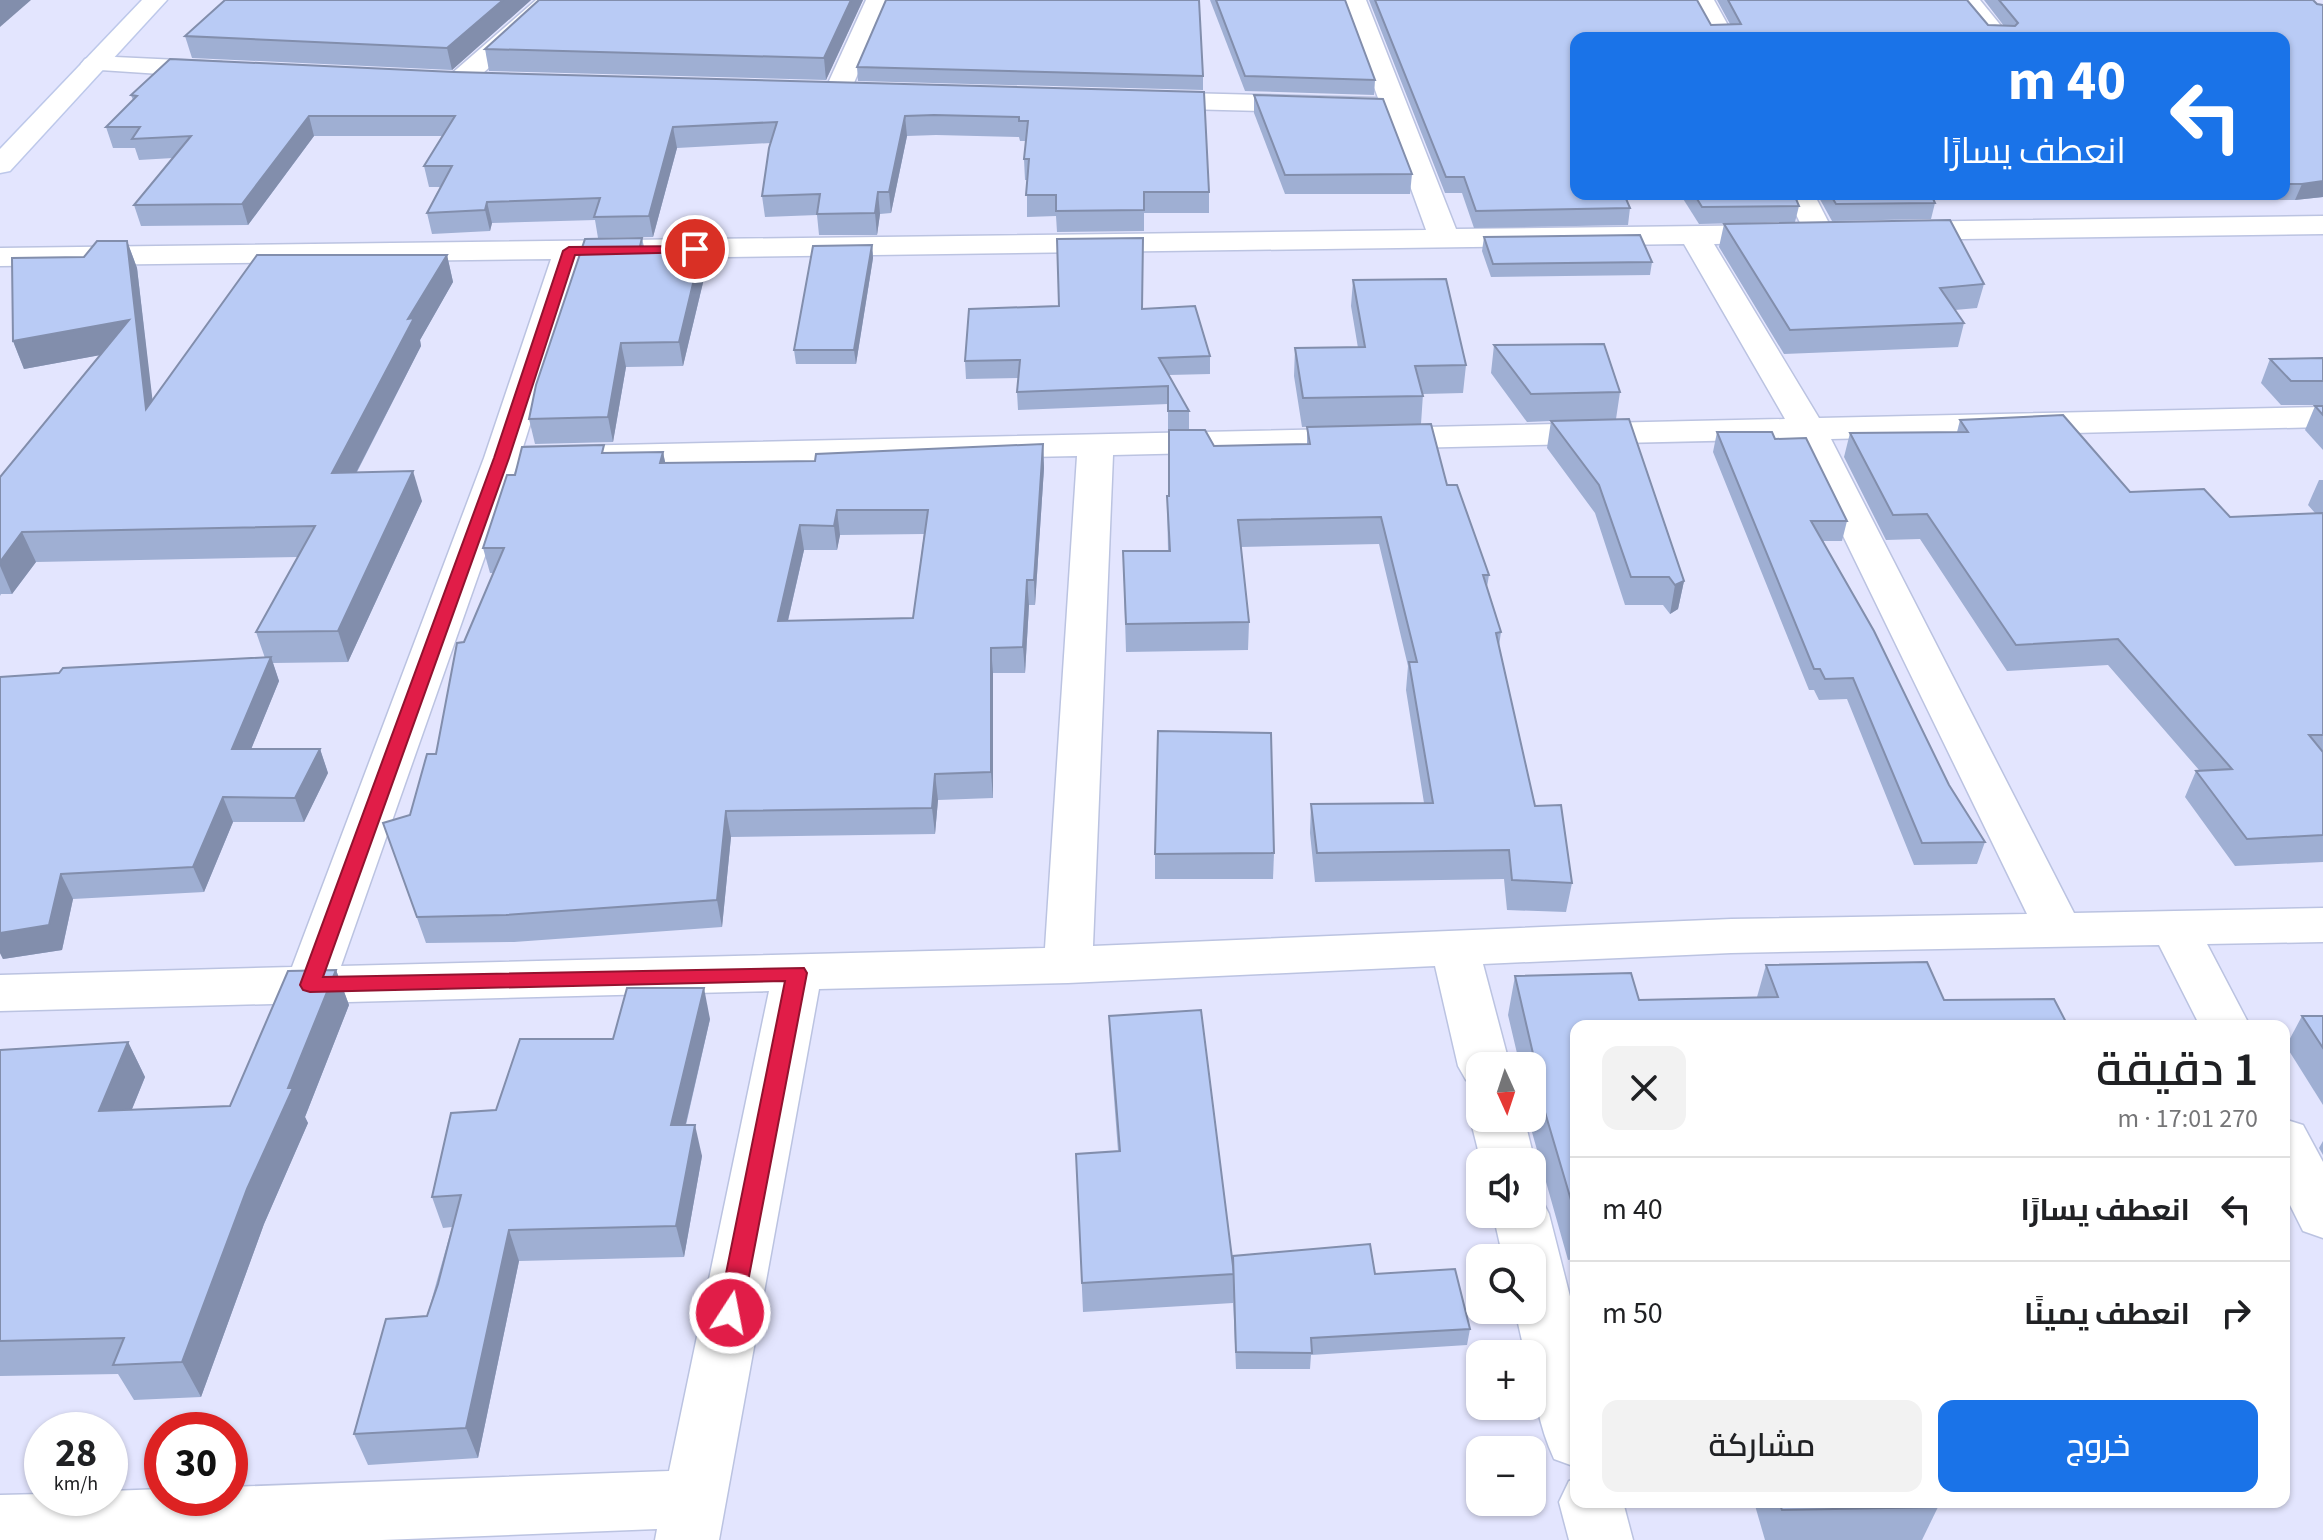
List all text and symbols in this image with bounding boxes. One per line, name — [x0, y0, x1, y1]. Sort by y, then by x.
text: 40 m — [2008, 42, 2126, 121]
icon: left — [2154, 64, 2258, 168]
text: انعطف يسارًا — [1941, 126, 2126, 177]
pin — [661, 215, 729, 283]
icon: arrive — [673, 227, 717, 271]
text: 1 دقيقة — [2096, 1036, 2258, 1104]
button: close — [1602, 1046, 1686, 1130]
north arrow — [1466, 1052, 1546, 1132]
map controls — [1466, 1052, 1546, 1516]
text: 270 m · 17:01 — [2117, 1100, 2258, 1137]
button: sound — [1466, 1148, 1546, 1228]
icon: left — [2214, 1187, 2258, 1231]
text: 40 m — [1602, 1188, 1663, 1231]
text: انعطف يسارًا — [2020, 1189, 2190, 1232]
button: search — [1466, 1244, 1546, 1324]
position arrow — [688, 1271, 772, 1355]
icon: right — [2214, 1291, 2258, 1335]
text: 50 m — [1602, 1292, 1663, 1335]
text: انعطف يمينًا — [2024, 1293, 2190, 1336]
button: + — [1466, 1340, 1546, 1420]
button: مشاركة — [1602, 1400, 1922, 1492]
button: خروج — [1938, 1400, 2258, 1492]
speed limit sign: 30 — [144, 1412, 248, 1516]
text: 28 — [55, 1425, 97, 1482]
button: − — [1466, 1436, 1546, 1516]
text: km/h — [54, 1470, 98, 1498]

